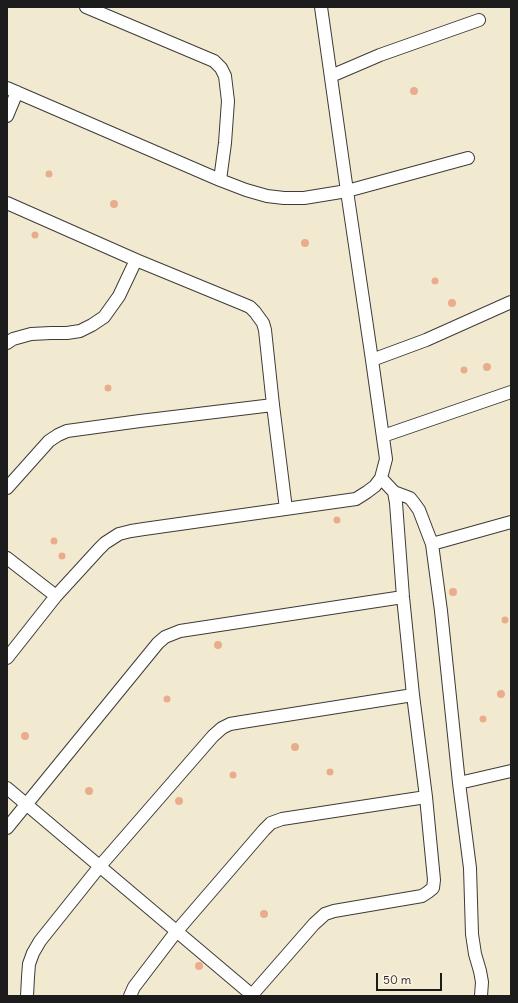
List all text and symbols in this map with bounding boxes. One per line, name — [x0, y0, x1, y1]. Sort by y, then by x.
scale bar — [378, 965, 444, 991]
text: 50 m — [383, 972, 411, 987]

